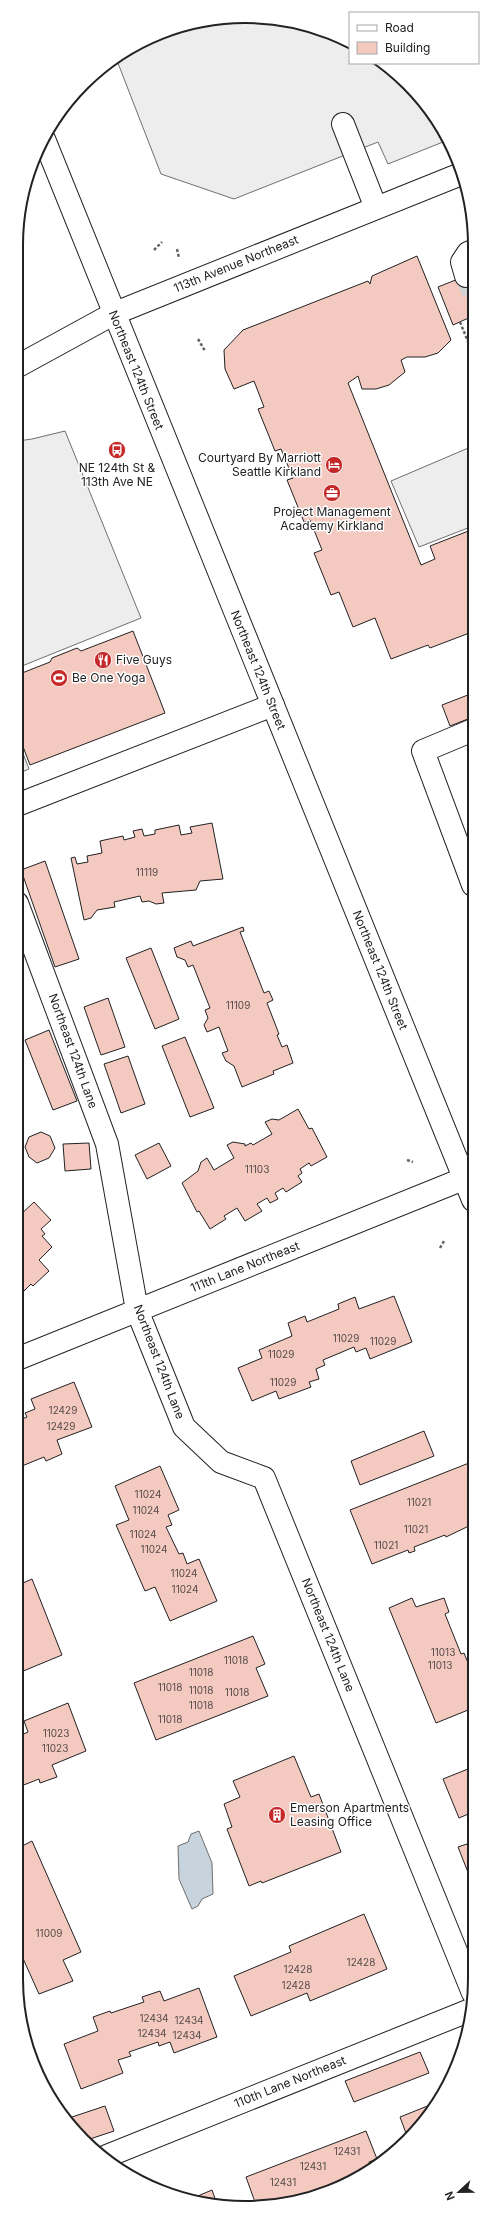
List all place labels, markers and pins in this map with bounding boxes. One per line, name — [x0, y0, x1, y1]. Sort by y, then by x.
bus stop icon: NE 124th St & 113th Ave NE — [107, 440, 127, 460]
place label: Courtyard By Marriott Seattle Kirkland — [198, 450, 321, 479]
hotel icon: Courtyard By Marriott Seattle Kirkland — [324, 455, 344, 475]
place label: NE 124th St & 113th Ave NE — [79, 460, 156, 489]
office icon: Project Management Academy Kirkland — [322, 483, 342, 503]
place label: Project Management Academy Kirkland — [273, 504, 391, 533]
restaurant icon: Five Guys — [93, 650, 113, 670]
place label: Five Guys — [116, 652, 172, 667]
sports icon: Be One Yoga — [49, 668, 69, 688]
place label: Be One Yoga — [72, 670, 145, 685]
place label: Emerson Apartments Leasing Office — [290, 1800, 409, 1829]
building icon: Emerson Apartments Leasing Office — [267, 1805, 287, 1825]

